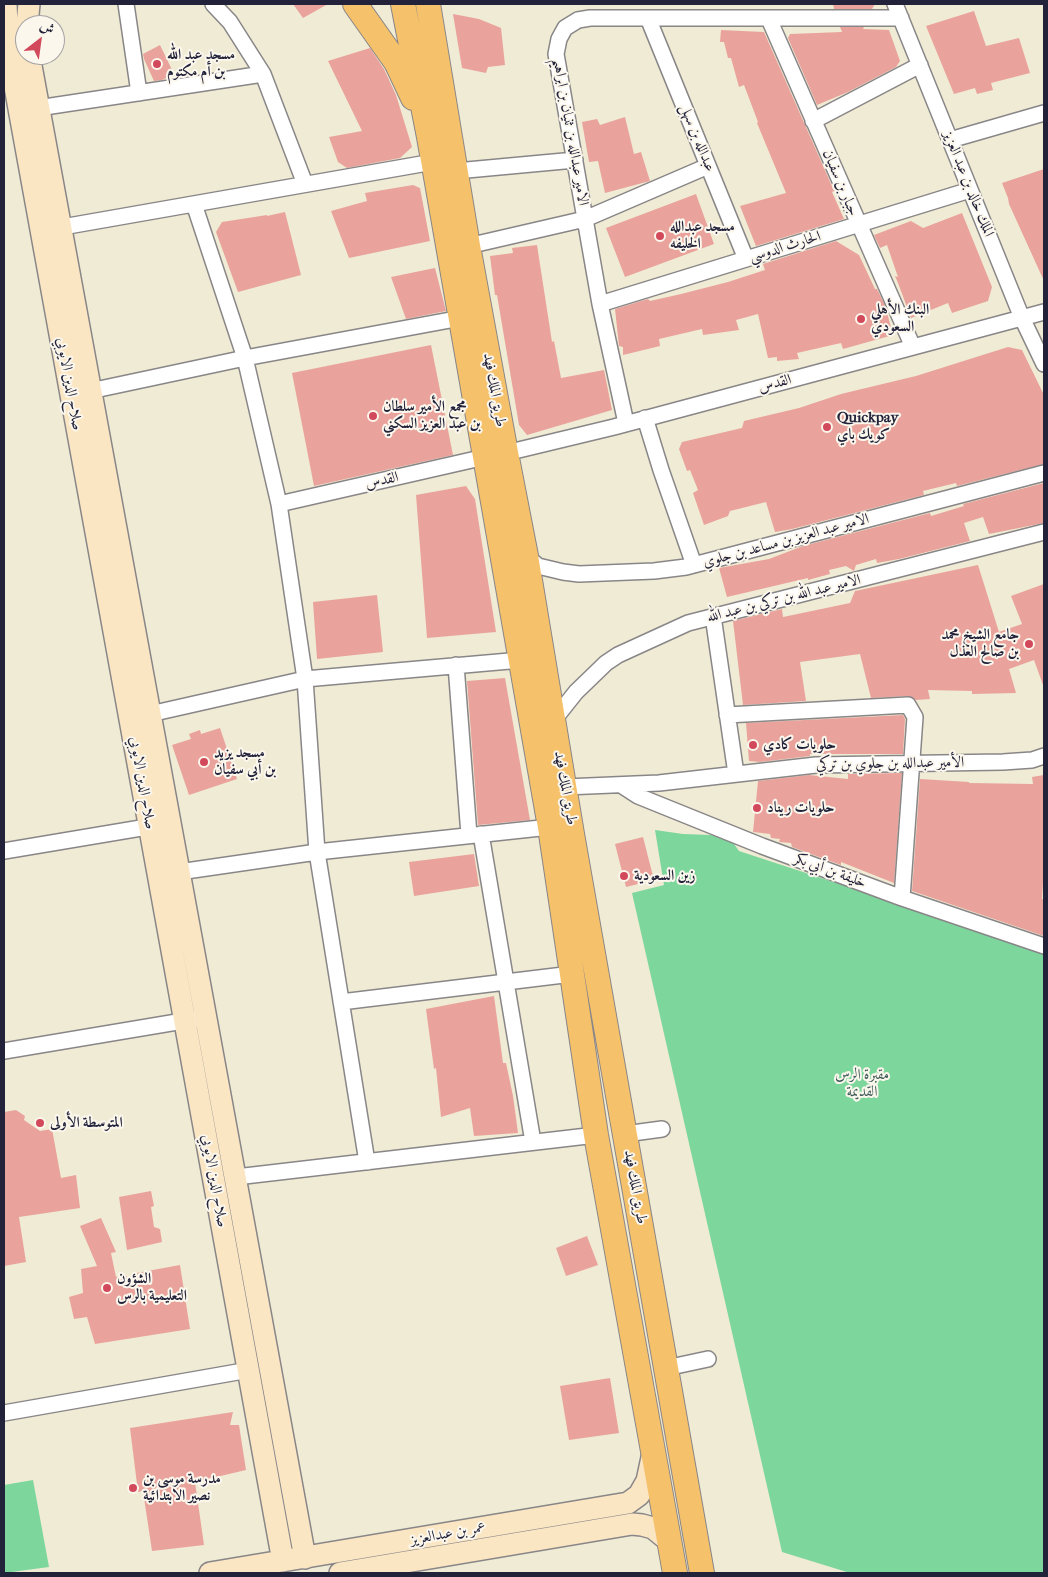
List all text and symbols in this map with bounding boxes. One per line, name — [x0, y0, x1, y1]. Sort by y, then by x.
north arrow — [15, 15, 65, 65]
text: ش — [37, 17, 58, 38]
place label: مسجد عبد الله بن أم مكتوم — [167, 46, 235, 81]
street label: الامير عبدالله بن ثنيان بن ابراهيم — [548, 57, 592, 207]
marker: مسجد عبد الله بن أم مكتوم — [151, 58, 163, 70]
street label: عبدالله بن سهل — [675, 101, 719, 175]
street label: الملك خالد بن عبد العزيز — [939, 128, 997, 240]
street label: جبار بن سفيان — [818, 147, 862, 219]
place label: مسجد عبدالله الخليفه — [670, 218, 735, 253]
street label: الحارث الدوسي — [747, 228, 823, 266]
marker: مسجد عبدالله الخليفه — [654, 230, 666, 242]
place label: البنك الأهلي السعودي — [871, 301, 929, 336]
marker: البنك الأهلي السعودي — [855, 313, 867, 325]
street label: صلاح الدين الايوبي — [52, 336, 86, 432]
street label: طريق الملك فهد — [479, 352, 509, 428]
street label: القدس — [756, 371, 794, 397]
place label: مجمع الأمير سلطان بن عبد العزيز السكني — [383, 398, 481, 433]
place label: Quickpay كويك باي — [837, 409, 899, 444]
marker: مجمع الأمير سلطان بن عبد العزيز السكني — [367, 410, 379, 422]
marker: Quickpay كويك باي — [821, 421, 833, 433]
street label: القدس — [364, 468, 400, 494]
street label: الامير عبد العزيز بن مساعد بن جلوي — [701, 510, 871, 572]
street label: الامير عبد الله بن تركي بن عبد الله — [705, 571, 863, 627]
place label: جامع الشيخ محمد بن صالح العذل — [941, 626, 1019, 661]
marker: جامع الشيخ محمد بن صالح العذل — [1023, 638, 1035, 650]
street label: صلاح الدين الايوبي — [125, 735, 159, 831]
place label: حلويات كادي — [763, 736, 836, 754]
marker: حلويات كادي — [747, 739, 759, 751]
place label: مسجد يزيد بن أبي سفيان — [214, 744, 276, 779]
street label: طريق الملك فهد — [550, 750, 580, 826]
street label: الأمير عبدالله بن جلوي بن تركي — [816, 754, 964, 774]
marker: مسجد يزيد بن أبي سفيان — [198, 756, 210, 768]
place label: حلويات ريناد — [767, 799, 834, 817]
marker: حلويات ريناد — [751, 802, 763, 814]
street label: خليفة بن أبي بكر — [792, 850, 868, 892]
place label: زين السعودية — [634, 867, 696, 885]
marker: زين السعودية — [618, 870, 630, 882]
park label: مقبرة الرس القديمة — [835, 1066, 889, 1101]
place label: المتوسطة الأولى — [50, 1114, 123, 1132]
marker: المتوسطة الأولى — [34, 1117, 46, 1129]
street label: صلاح الدين الايوبي — [197, 1133, 231, 1229]
street label: طريق الملك فهد — [620, 1149, 650, 1225]
place label: الشؤون التعليمية بالرس — [117, 1270, 187, 1305]
marker: الشؤون التعليمية بالرس — [101, 1282, 113, 1294]
place label: مدرسة موسى بن نصير الابتدائية — [143, 1470, 221, 1505]
marker: مدرسة موسى بن نصير الابتدائية — [127, 1482, 139, 1494]
street label: عمر بن عبدالعزيز — [409, 1519, 487, 1549]

